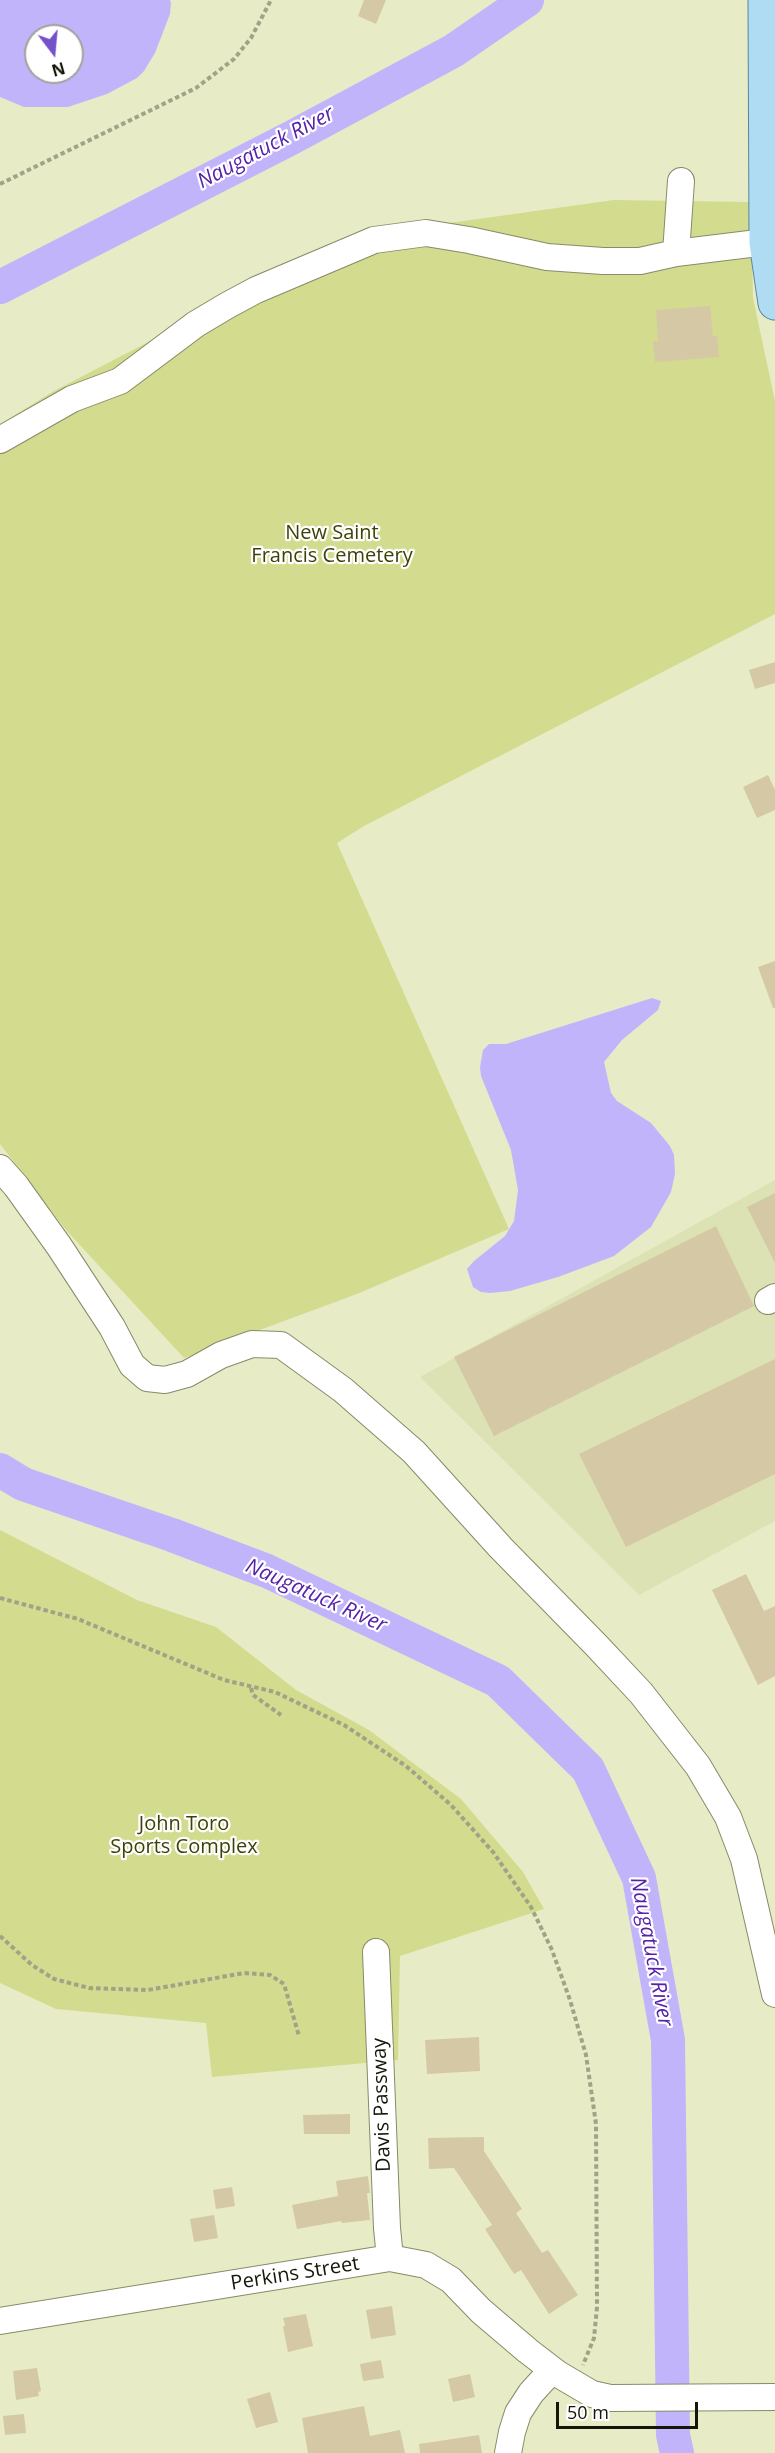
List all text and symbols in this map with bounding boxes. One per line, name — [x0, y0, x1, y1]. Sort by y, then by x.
north arrow — [24, 24, 84, 84]
text: N — [49, 57, 68, 82]
water label: Naugatuck River — [193, 101, 339, 195]
park label: New Saint Francis Cemetery — [251, 521, 413, 568]
water label: Naugatuck River — [242, 1554, 390, 1638]
park label: John Toro Sports Complex — [110, 1812, 258, 1859]
water label: Naugatuck River — [624, 1875, 678, 2029]
street label: Davis Passway — [368, 2038, 396, 2172]
street label: Perkins Street — [229, 2252, 361, 2296]
scale bar — [559, 2390, 702, 2428]
text: 50 m — [567, 2400, 609, 2424]

